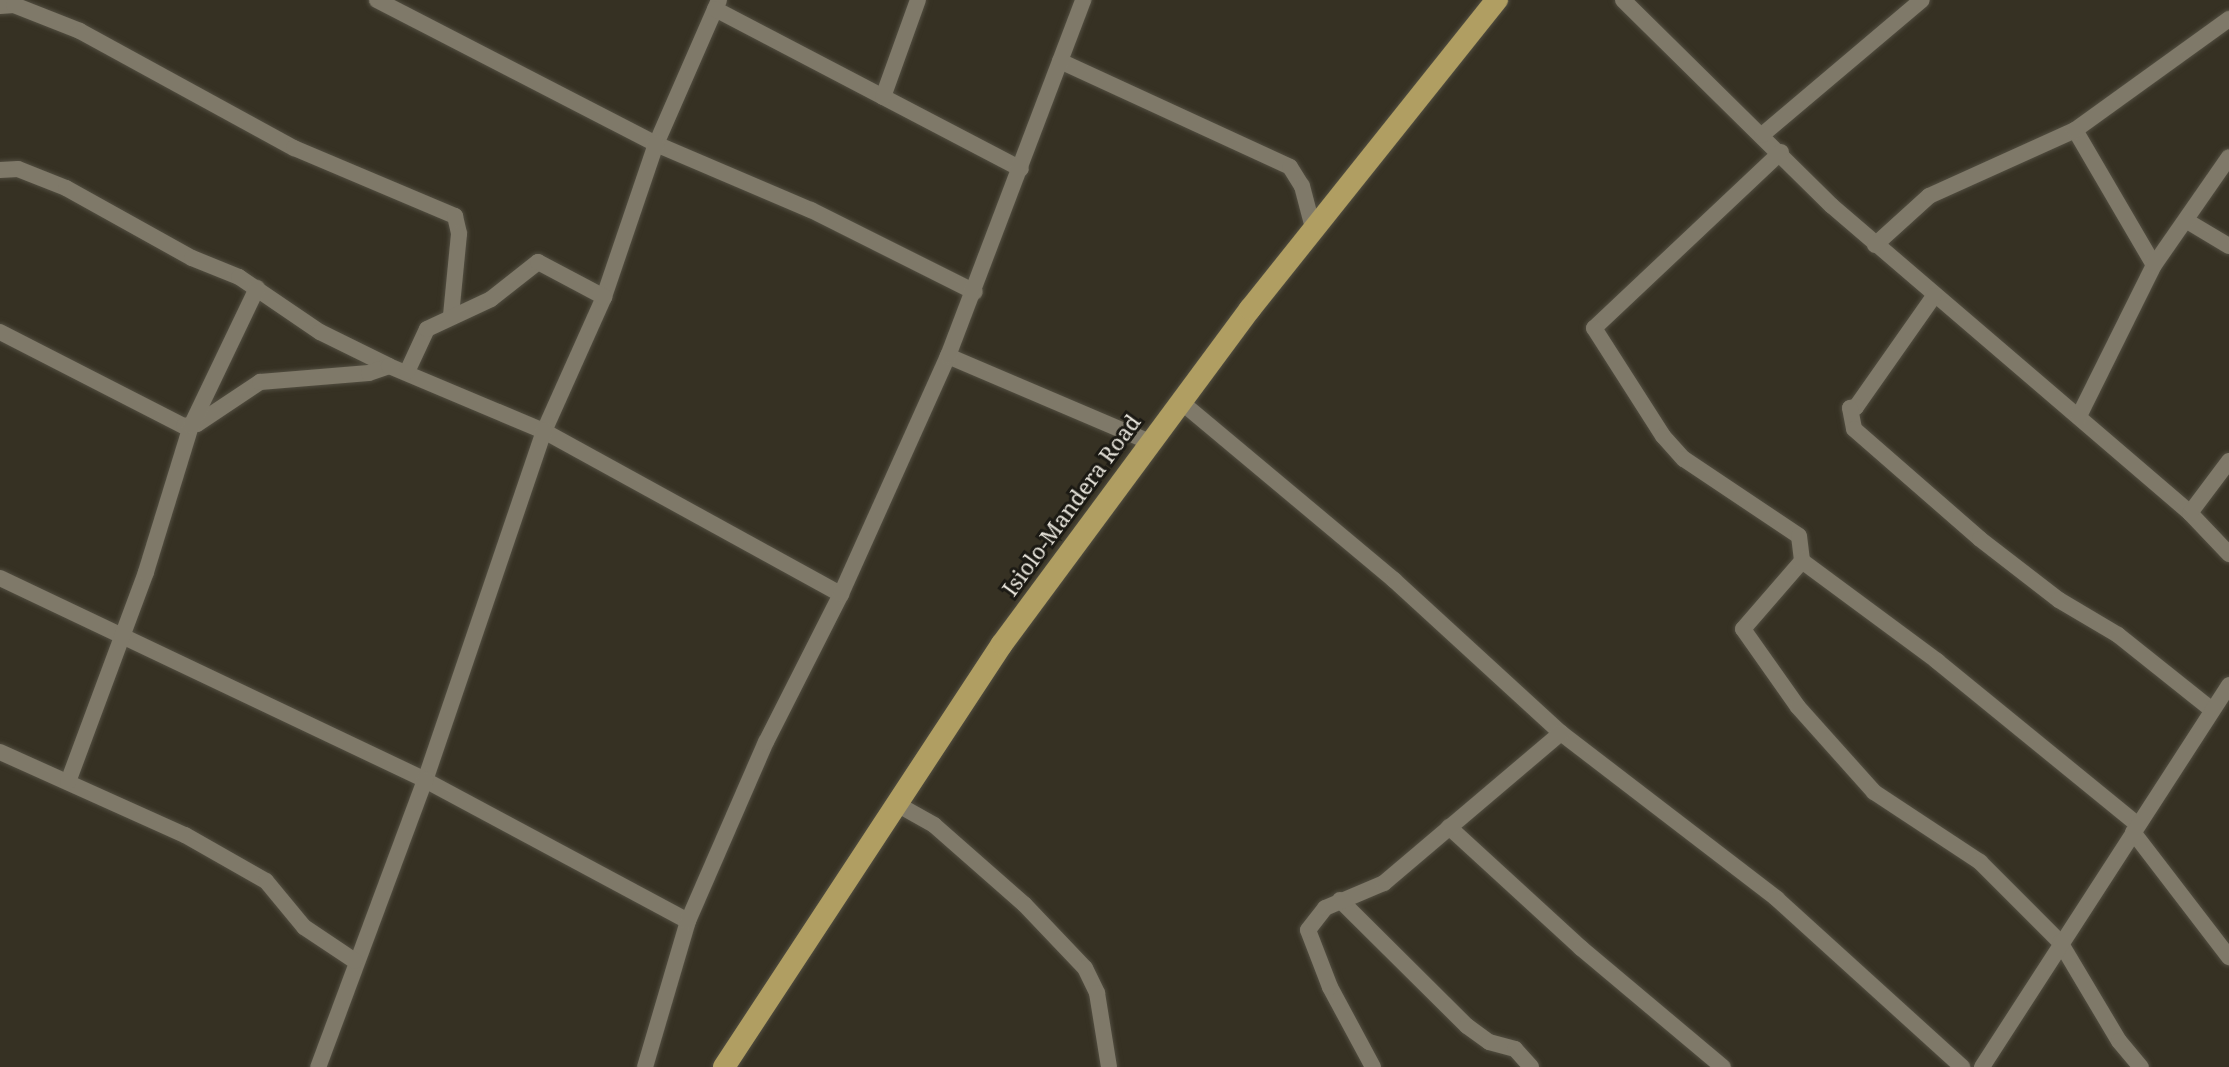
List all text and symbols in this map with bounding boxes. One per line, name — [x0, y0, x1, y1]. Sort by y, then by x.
street label: Isiolo-Mandera Road — [996, 409, 1146, 601]

